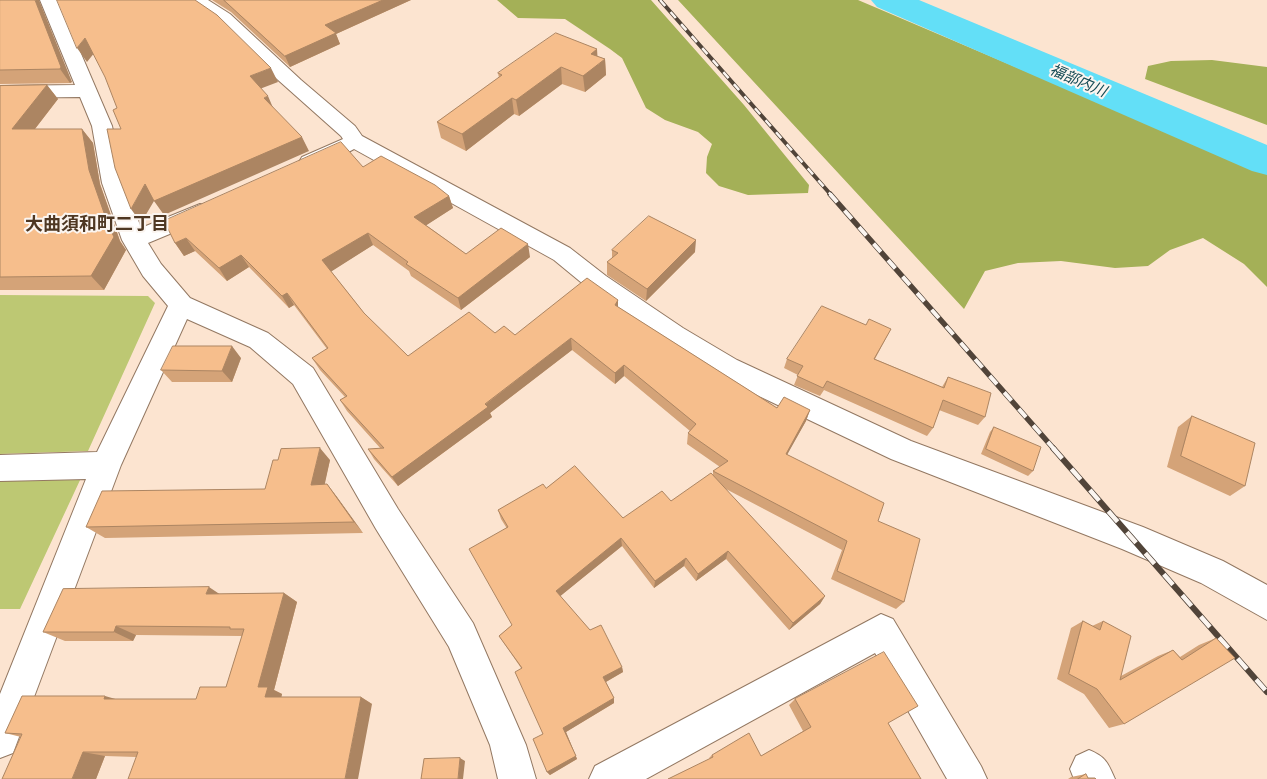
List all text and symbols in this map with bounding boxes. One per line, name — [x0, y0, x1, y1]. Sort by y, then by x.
water label: 福部内川 — [1047, 61, 1109, 101]
district label: 大曲須和町二丁目 — [25, 214, 169, 236]

